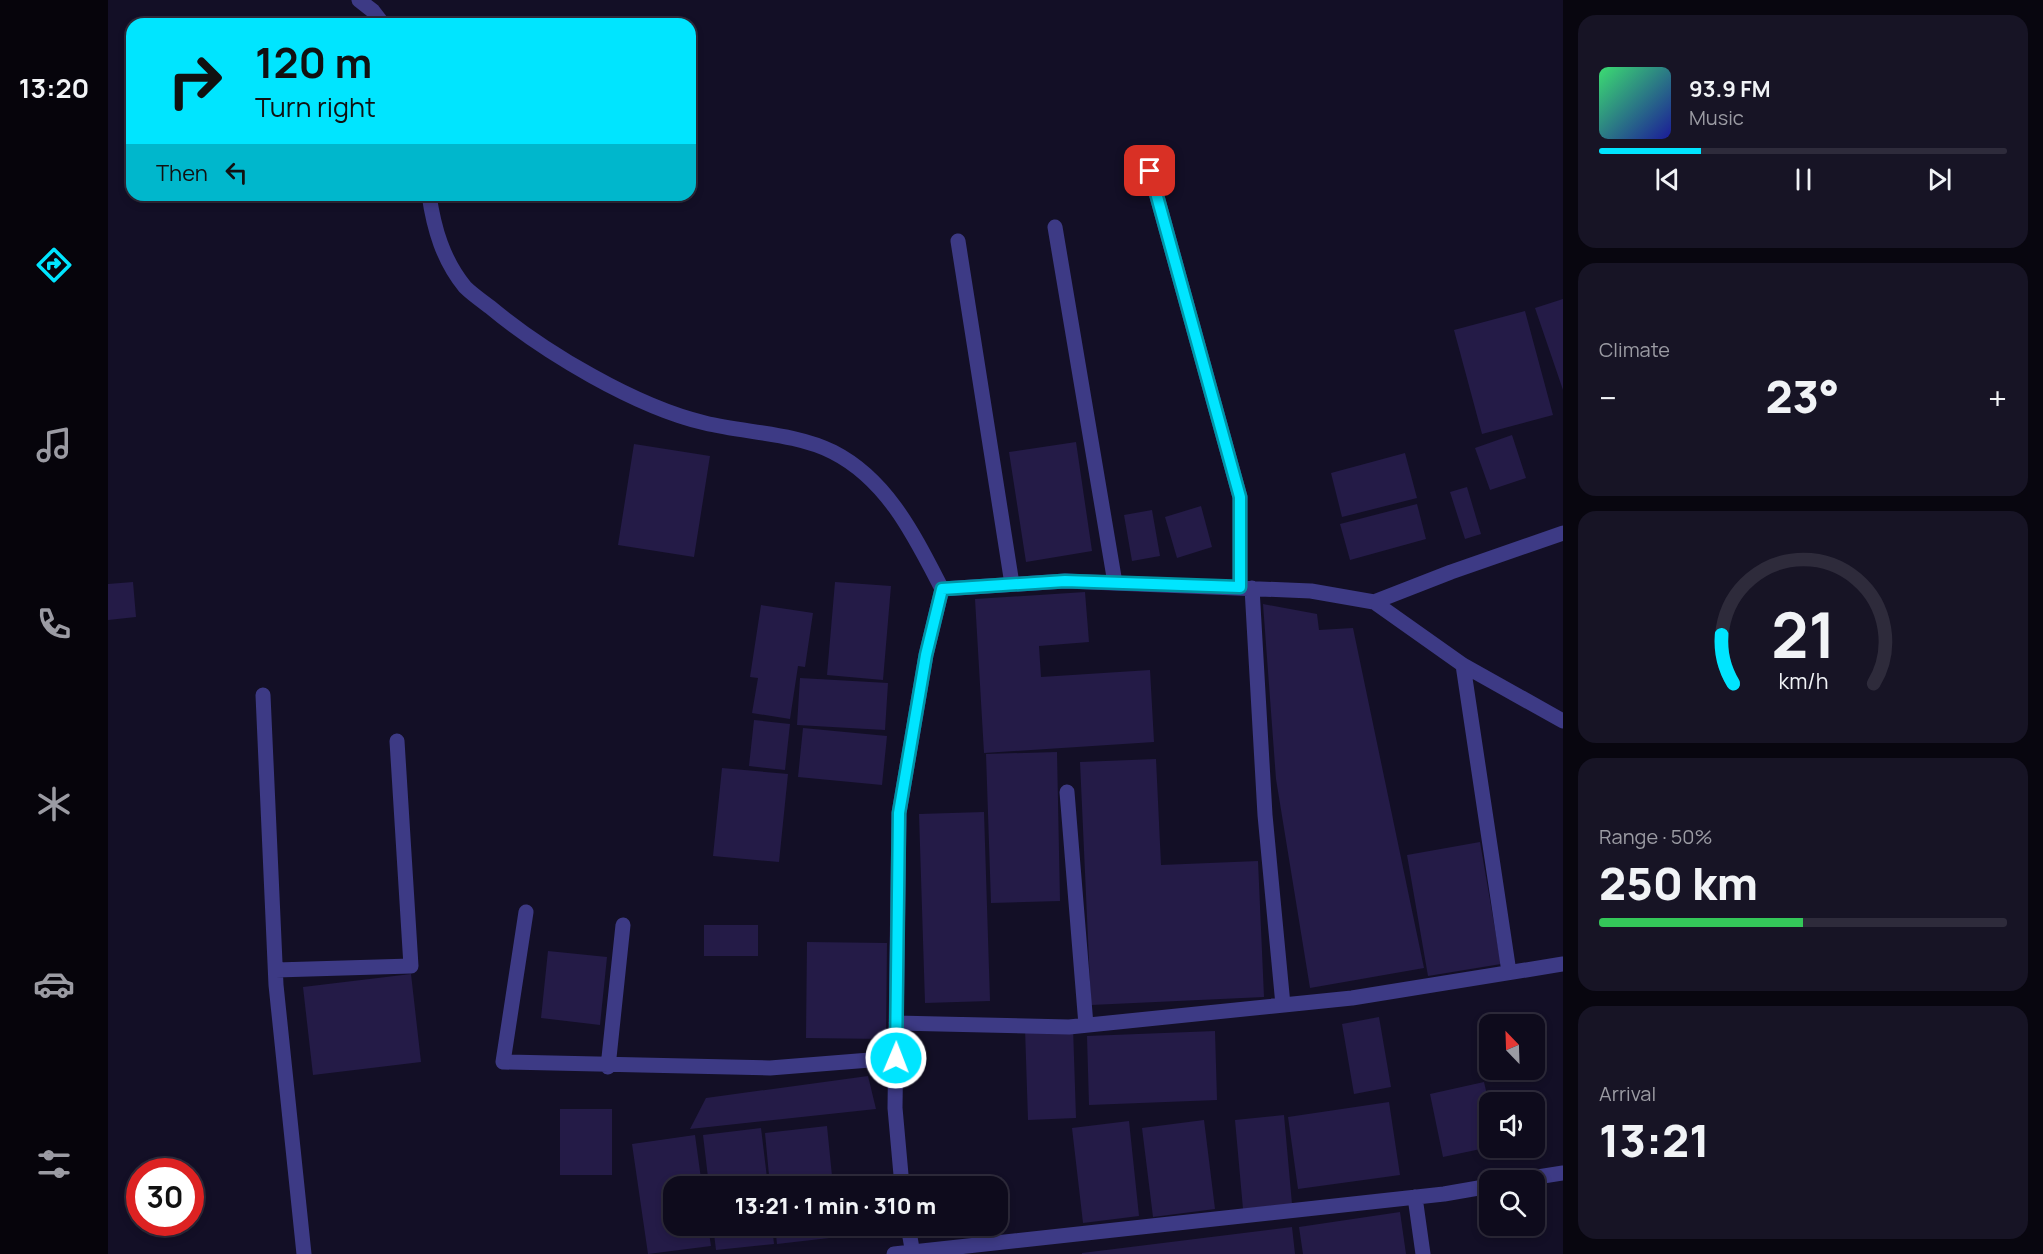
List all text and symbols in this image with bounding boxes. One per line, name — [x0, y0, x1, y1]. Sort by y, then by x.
text: 120 m — [255, 33, 372, 91]
icon: right — [156, 42, 234, 120]
text: 13:20 — [19, 69, 89, 106]
text: 93.9 FM — [1689, 74, 1771, 104]
text: Turn right — [255, 88, 376, 125]
text: Music — [1689, 104, 1744, 131]
pin — [1124, 145, 1175, 196]
icon: arrive — [1133, 154, 1166, 187]
icon: left — [220, 156, 253, 189]
text: Then — [156, 158, 208, 188]
icon: previous — [1651, 163, 1684, 196]
icon: pause — [1787, 163, 1820, 196]
icon: next — [1923, 163, 1956, 196]
icon: directions — [33, 244, 75, 286]
text: Climate — [1599, 336, 1670, 363]
text: 23° — [1765, 365, 1839, 427]
text: − — [1599, 375, 1617, 420]
text: + — [1988, 375, 2007, 420]
icon: music — [33, 424, 75, 466]
text: 21 — [1771, 591, 1835, 677]
icon: phone — [33, 603, 75, 645]
text: km/h — [1778, 666, 1828, 695]
icon: climate — [33, 783, 75, 825]
text: Range · 50% — [1599, 823, 1712, 850]
text: 250 km — [1599, 852, 1758, 914]
icon: car — [33, 963, 75, 1005]
north arrow — [1479, 1014, 1545, 1080]
map controls — [1479, 1014, 1545, 1236]
position arrow — [864, 1026, 928, 1090]
text: Arrival — [1599, 1080, 1656, 1107]
button: sound — [1479, 1092, 1545, 1158]
text: 13:21 — [1599, 1109, 1710, 1171]
icon: filters — [33, 1143, 75, 1185]
speed limit sign: 30 — [126, 1158, 204, 1236]
button: search — [1479, 1170, 1545, 1236]
text: 13:21 · 1 min · 310 m — [735, 1191, 936, 1221]

